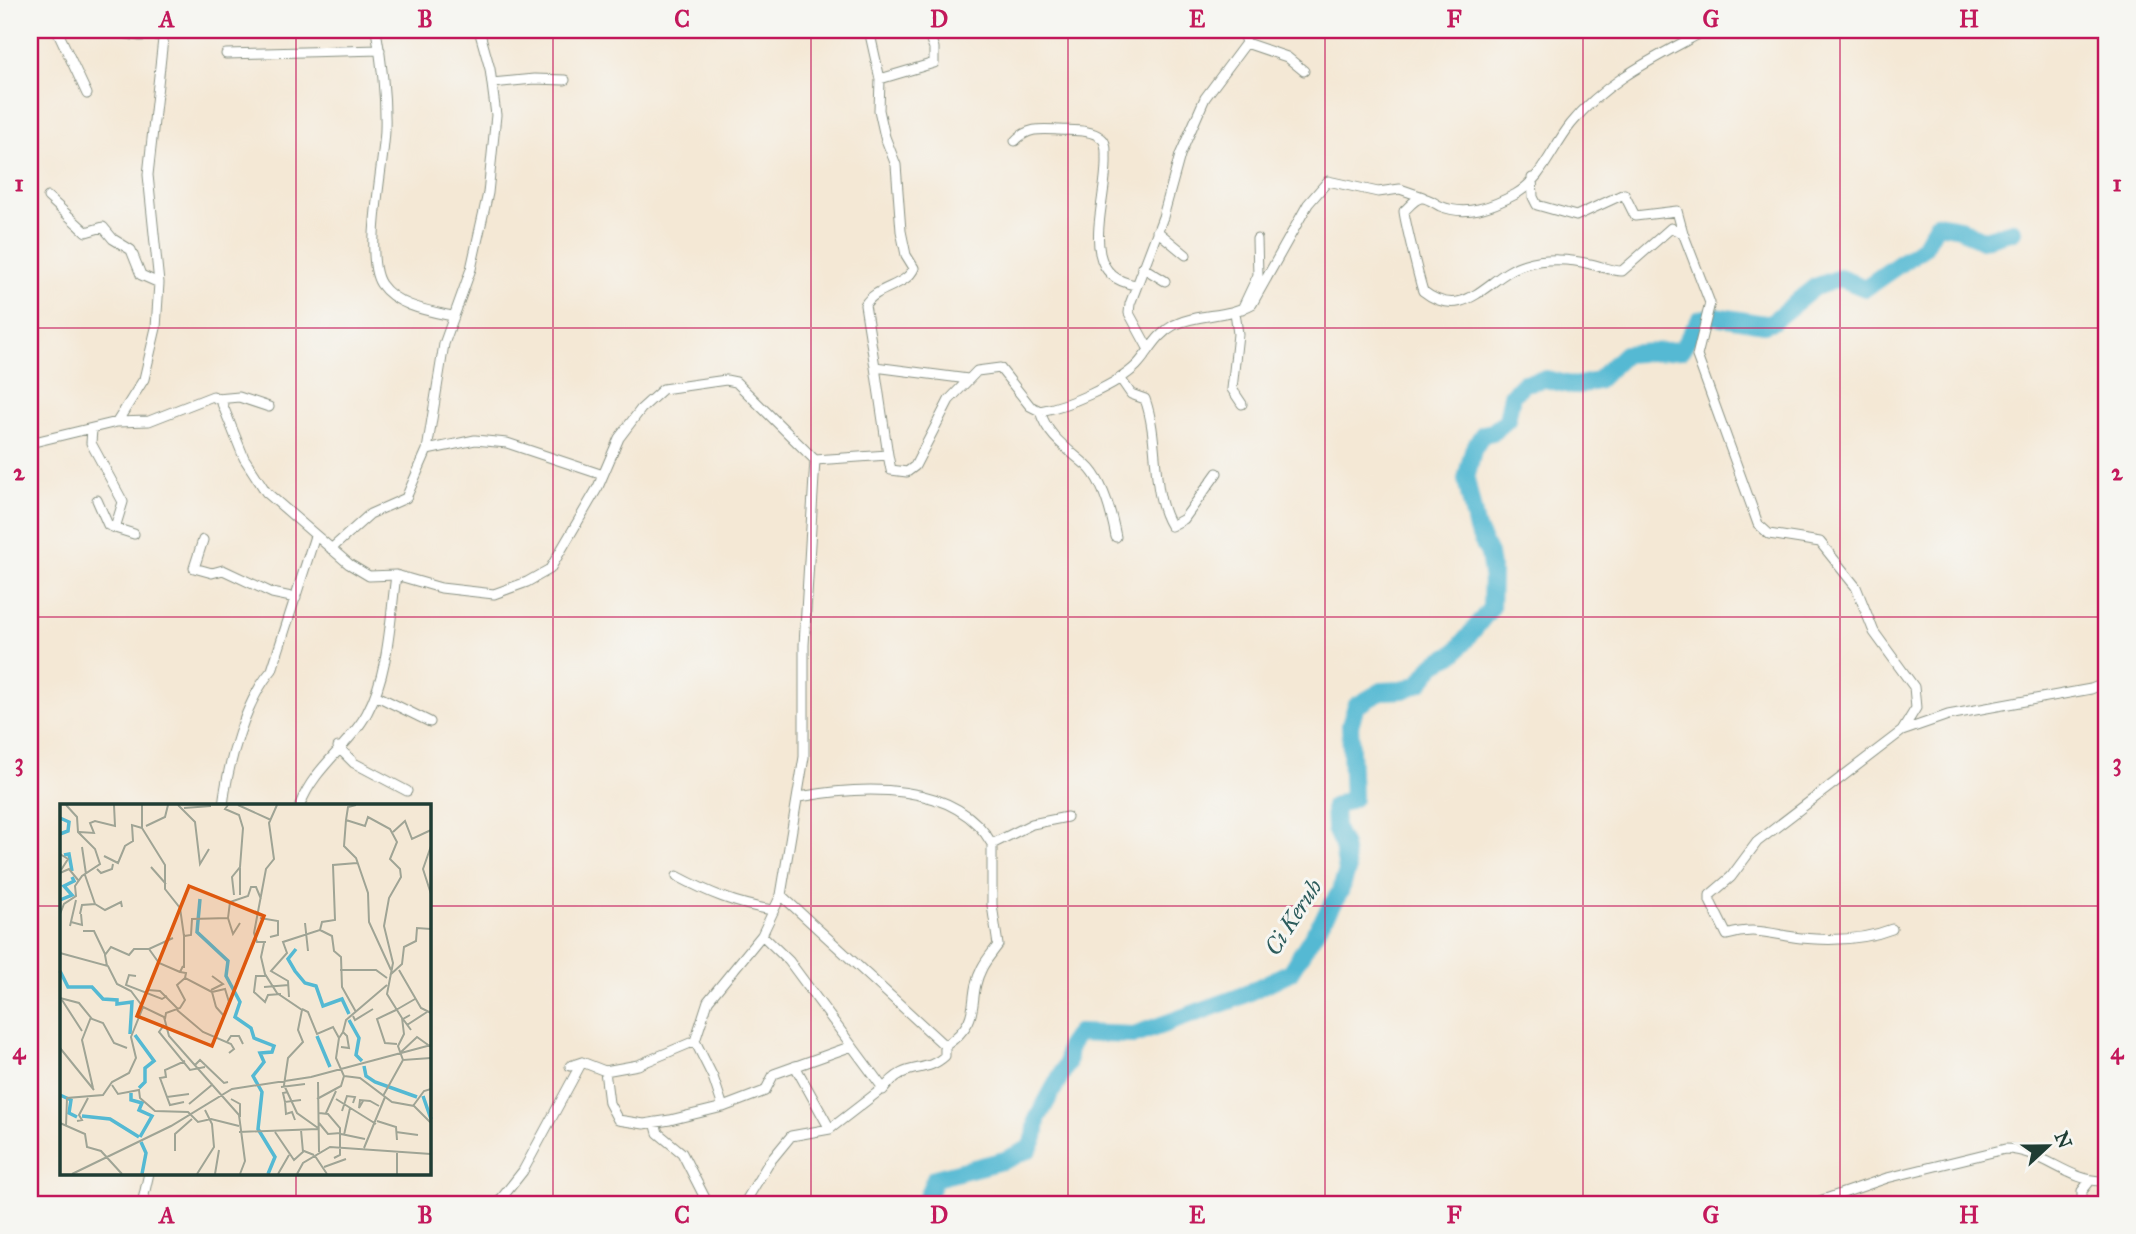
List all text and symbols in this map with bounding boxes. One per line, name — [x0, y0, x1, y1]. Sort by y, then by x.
text: A — [157, 5, 175, 33]
text: B — [417, 5, 433, 33]
text: C — [674, 5, 690, 33]
text: D — [930, 5, 948, 33]
text: E — [1189, 5, 1206, 33]
text: F — [1446, 5, 1462, 33]
text: G — [1703, 5, 1720, 33]
text: H — [1959, 5, 1979, 33]
text: 1 — [14, 169, 24, 197]
text: 1 — [2112, 169, 2122, 197]
text: 2 — [13, 458, 25, 486]
text: 2 — [2111, 458, 2123, 486]
text: 3 — [14, 748, 24, 777]
text: 3 — [2112, 748, 2122, 777]
inset map — [60, 804, 430, 1174]
water label: Ci Keruh — [1258, 874, 1328, 960]
text: 4 — [13, 1037, 27, 1065]
text: 4 — [2111, 1037, 2125, 1065]
north arrow — [2014, 1112, 2084, 1182]
text: N — [2050, 1128, 2077, 1152]
text: A — [157, 1201, 175, 1229]
text: B — [417, 1201, 433, 1229]
text: C — [674, 1201, 690, 1229]
text: D — [930, 1201, 948, 1229]
text: E — [1189, 1201, 1206, 1229]
text: F — [1446, 1201, 1462, 1229]
text: G — [1703, 1201, 1720, 1229]
text: H — [1959, 1201, 1979, 1229]

